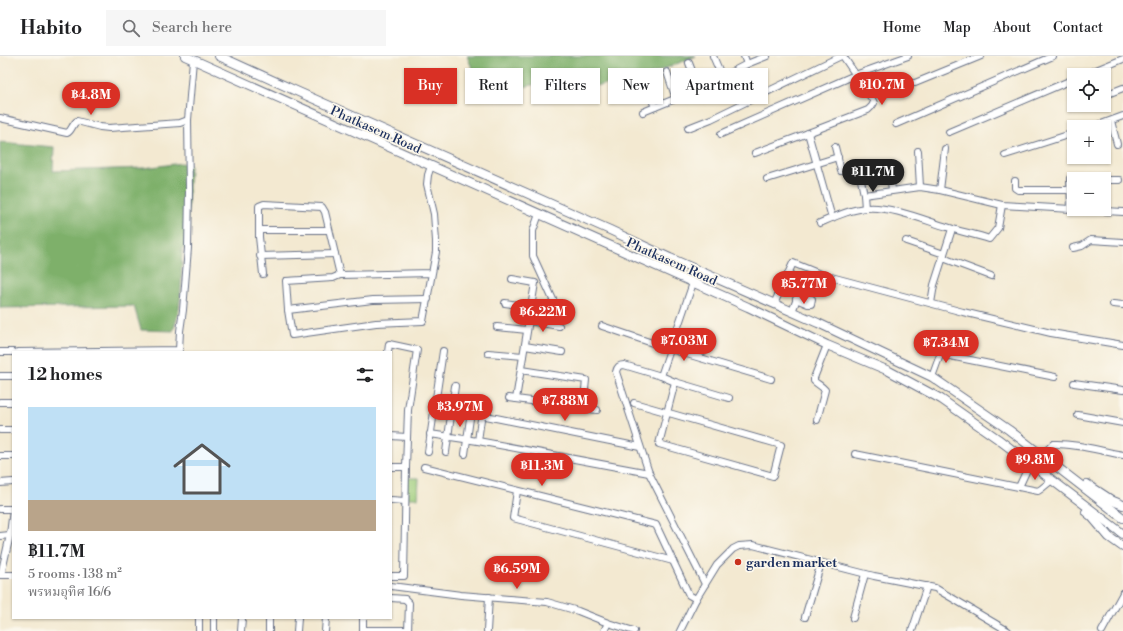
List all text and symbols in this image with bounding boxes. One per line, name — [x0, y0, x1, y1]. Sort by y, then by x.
search box — [106, 10, 386, 46]
text: Habito — [20, 16, 82, 40]
icon: search — [120, 17, 142, 39]
text: Search here — [152, 18, 232, 37]
text: Home — [883, 19, 921, 37]
text: Map — [943, 19, 971, 37]
text: About — [993, 19, 1031, 37]
text: Contact — [1053, 19, 1103, 37]
chip: Buy — [404, 68, 457, 104]
chip: Rent — [465, 68, 523, 104]
chip: Filters — [531, 68, 600, 104]
chip: New — [608, 68, 663, 104]
chip: Apartment — [671, 68, 768, 104]
map controls — [1067, 68, 1111, 216]
button: locate — [1067, 68, 1111, 112]
pin: ฿10.7M — [849, 72, 915, 106]
text: ฿10.7M — [859, 77, 905, 93]
pin: ฿4.8M — [63, 82, 119, 116]
text: ฿4.8M — [71, 87, 111, 103]
street label: Phatkasem Road — [328, 103, 424, 157]
button: + — [1067, 120, 1111, 164]
pin: ฿11.7M — [840, 159, 906, 193]
text: ฿11.7M — [851, 164, 895, 180]
button: − — [1067, 172, 1111, 216]
street label: Phatkasem Road — [624, 235, 720, 289]
pin: ฿5.77M — [771, 271, 837, 305]
text: ฿5.77M — [781, 276, 827, 292]
pin: ฿6.22M — [510, 299, 576, 333]
text: ฿6.22M — [519, 304, 567, 320]
pin: ฿7.03M — [651, 328, 717, 362]
pin: ฿7.34M — [913, 330, 979, 364]
text: ฿7.03M — [660, 333, 708, 349]
text: ฿7.34M — [923, 335, 969, 351]
text: 12 homes — [28, 364, 102, 386]
icon: filters — [354, 364, 376, 386]
pin: ฿7.88M — [532, 388, 598, 422]
text: ฿7.88M — [542, 393, 588, 409]
pin: ฿3.97M — [427, 394, 493, 428]
text: ฿3.97M — [437, 399, 483, 415]
icon: home — [166, 433, 238, 505]
pin: ฿9.8M — [1007, 447, 1063, 481]
text: ฿9.8M — [1015, 452, 1055, 468]
pin: ฿11.3M — [509, 453, 575, 487]
text: ฿11.3M — [520, 458, 564, 474]
text: ฿11.7M — [28, 541, 85, 563]
place label: garden market — [746, 555, 837, 571]
pin: ฿6.59M — [484, 556, 550, 590]
marker: garden market — [733, 557, 743, 567]
text: ฿6.59M — [493, 561, 541, 577]
text: 5 rooms · 138 m² — [28, 566, 122, 582]
text: พรหมอุทิศ 16/6 — [28, 584, 111, 600]

